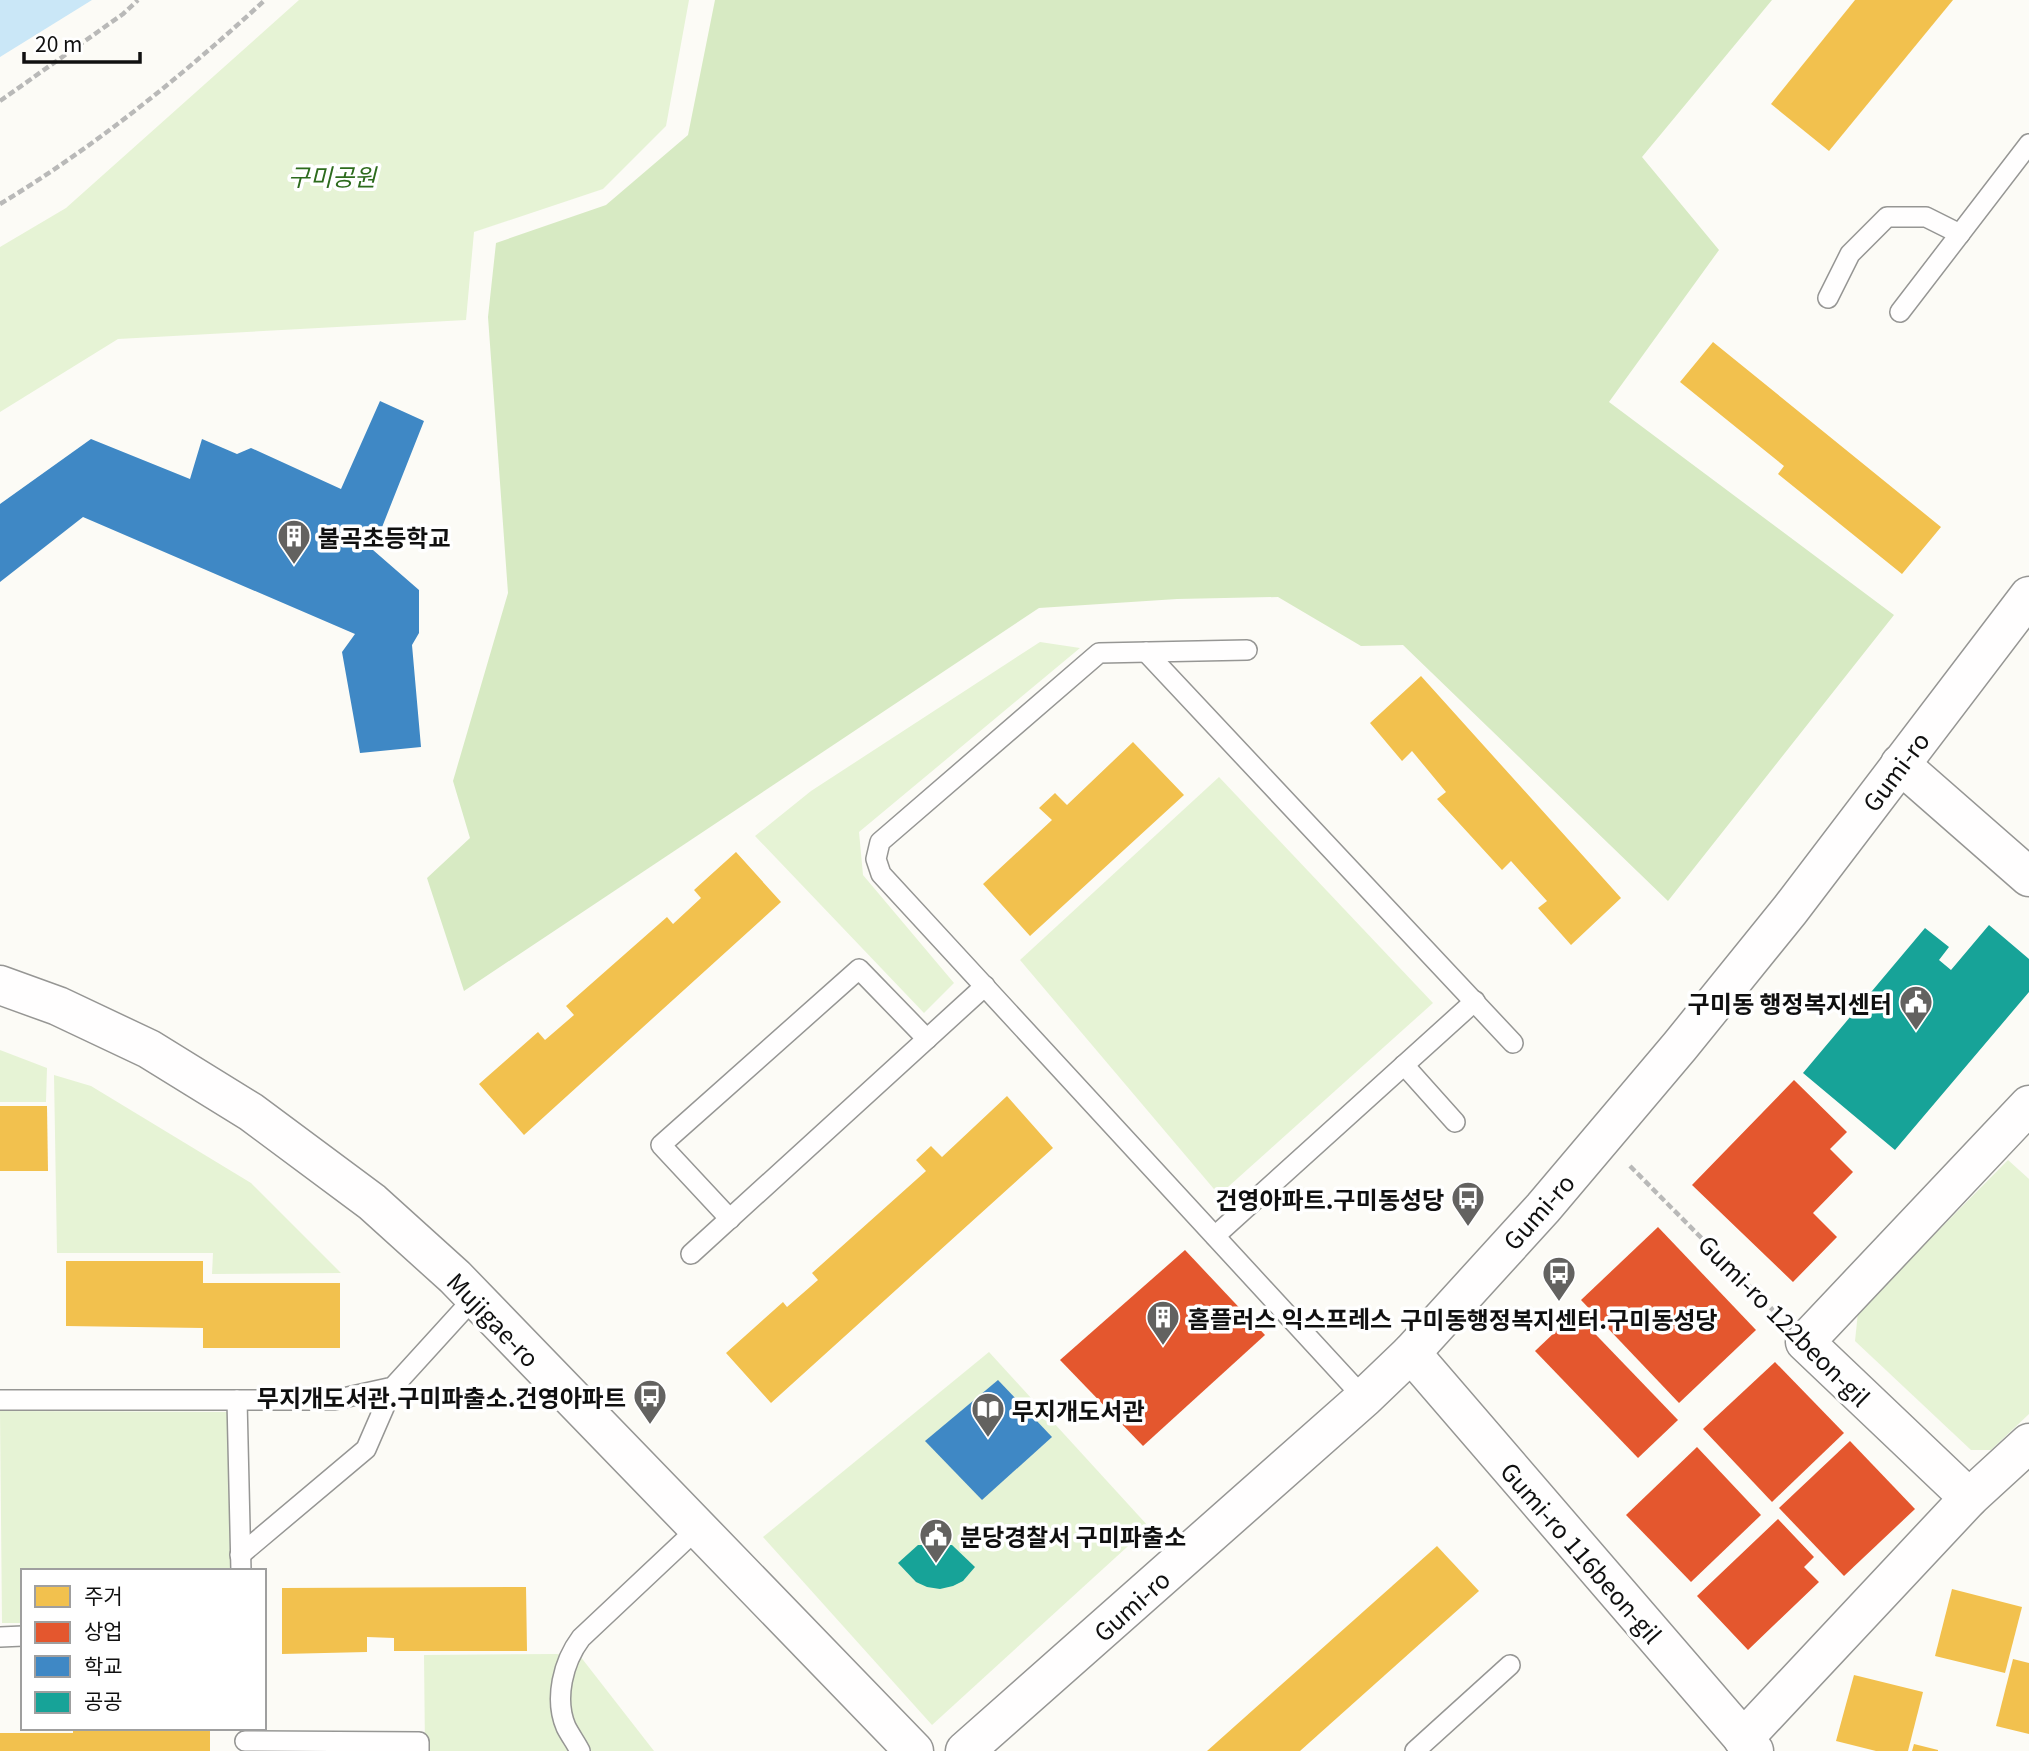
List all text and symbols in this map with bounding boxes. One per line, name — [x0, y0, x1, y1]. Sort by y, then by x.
scale bar — [24, 21, 140, 65]
text: 20 m — [35, 28, 82, 58]
park label: 구미공원 — [288, 158, 378, 193]
building icon: 불곡초등학교 — [275, 517, 313, 566]
place label: 불곡초등학교 — [318, 519, 450, 554]
street label: Gumi-ro — [1853, 724, 1937, 818]
public building icon: 구미동 행정복지센터 — [1897, 983, 1935, 1032]
place label: 구미동 행정복지센터 — [1688, 985, 1892, 1020]
street label: Gumi-ro — [1494, 1165, 1582, 1257]
bus stop icon: 건영아파트.구미동성당 — [1449, 1179, 1487, 1228]
place label: 건영아파트.구미동성당 — [1215, 1181, 1444, 1216]
street label: Gumi-ro 122beon-gil — [1691, 1226, 1879, 1414]
bus stop icon: 구미동행정복지센터.구미동성당 — [1540, 1254, 1578, 1303]
street label: Mujigae-ro — [440, 1264, 548, 1374]
building icon: 홈플러스 익스프레스 — [1144, 1298, 1182, 1347]
place label: 홈플러스 익스프레스 — [1188, 1300, 1392, 1335]
place label: 구미동행정복지센터.구미동성당 — [1401, 1301, 1717, 1336]
bus stop icon: 무지개도서관.구미파출소.건영아파트 — [631, 1377, 669, 1426]
place label: 무지개도서관.구미파출소.건영아파트 — [257, 1379, 626, 1414]
library icon: 무지개도서관 — [969, 1390, 1007, 1439]
place label: 무지개도서관 — [1012, 1392, 1144, 1427]
street label: Gumi-ro 116beon-gil — [1493, 1454, 1671, 1650]
public building icon: 분당경찰서 구미파출소 — [917, 1516, 955, 1565]
place label: 분당경찰서 구미파출소 — [960, 1518, 1186, 1553]
street label: Gumi-ro — [1085, 1561, 1177, 1649]
legend — [21, 1569, 266, 1730]
text: 주거 — [84, 1580, 123, 1610]
text: 상업 — [84, 1615, 123, 1645]
text: 학교 — [84, 1650, 123, 1680]
text: 공공 — [84, 1685, 123, 1715]

